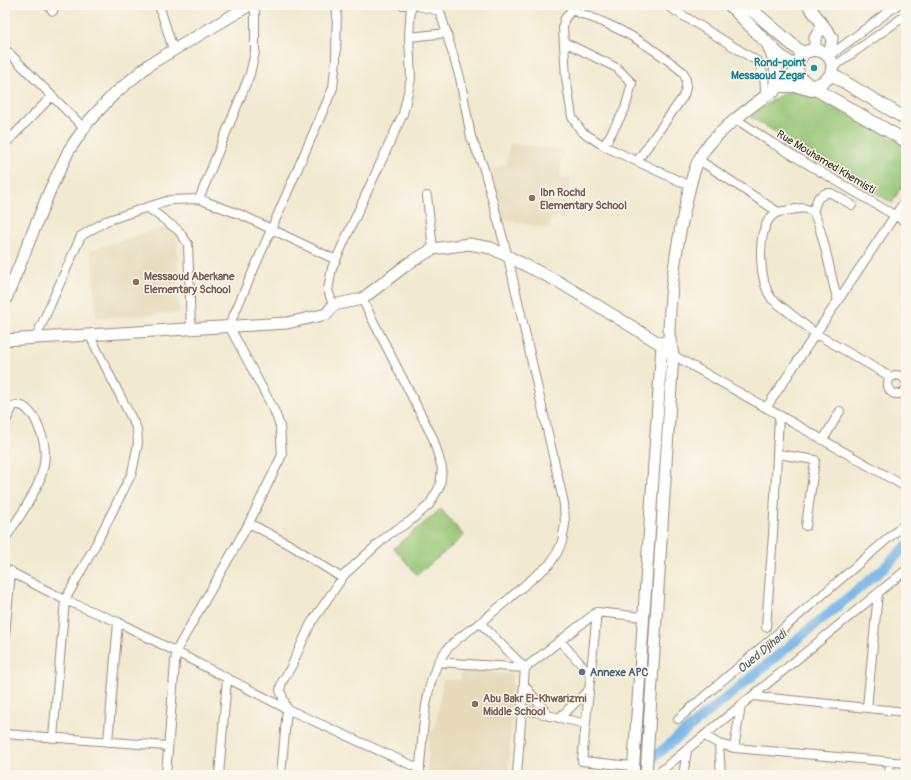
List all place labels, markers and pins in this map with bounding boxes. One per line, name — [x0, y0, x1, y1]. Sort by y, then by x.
place label: Rond-point Messaoud Zegar — [731, 56, 807, 82]
marker: Rond-point Messaoud Zegar — [809, 63, 819, 73]
place label: Ibn Rochd Elementary School — [540, 186, 627, 212]
marker: Ibn Rochd Elementary School — [527, 193, 537, 203]
place label: Messaoud Aberkane Elementary School — [144, 270, 235, 296]
marker: Messaoud Aberkane Elementary School — [131, 277, 141, 287]
place label: Annexe APC — [590, 666, 649, 679]
marker: Annexe APC — [577, 667, 587, 677]
place label: Abu Bakr El-Khwarizmi Middle School — [483, 692, 586, 718]
marker: Abu Bakr El-Khwarizmi Middle School — [470, 699, 480, 709]

